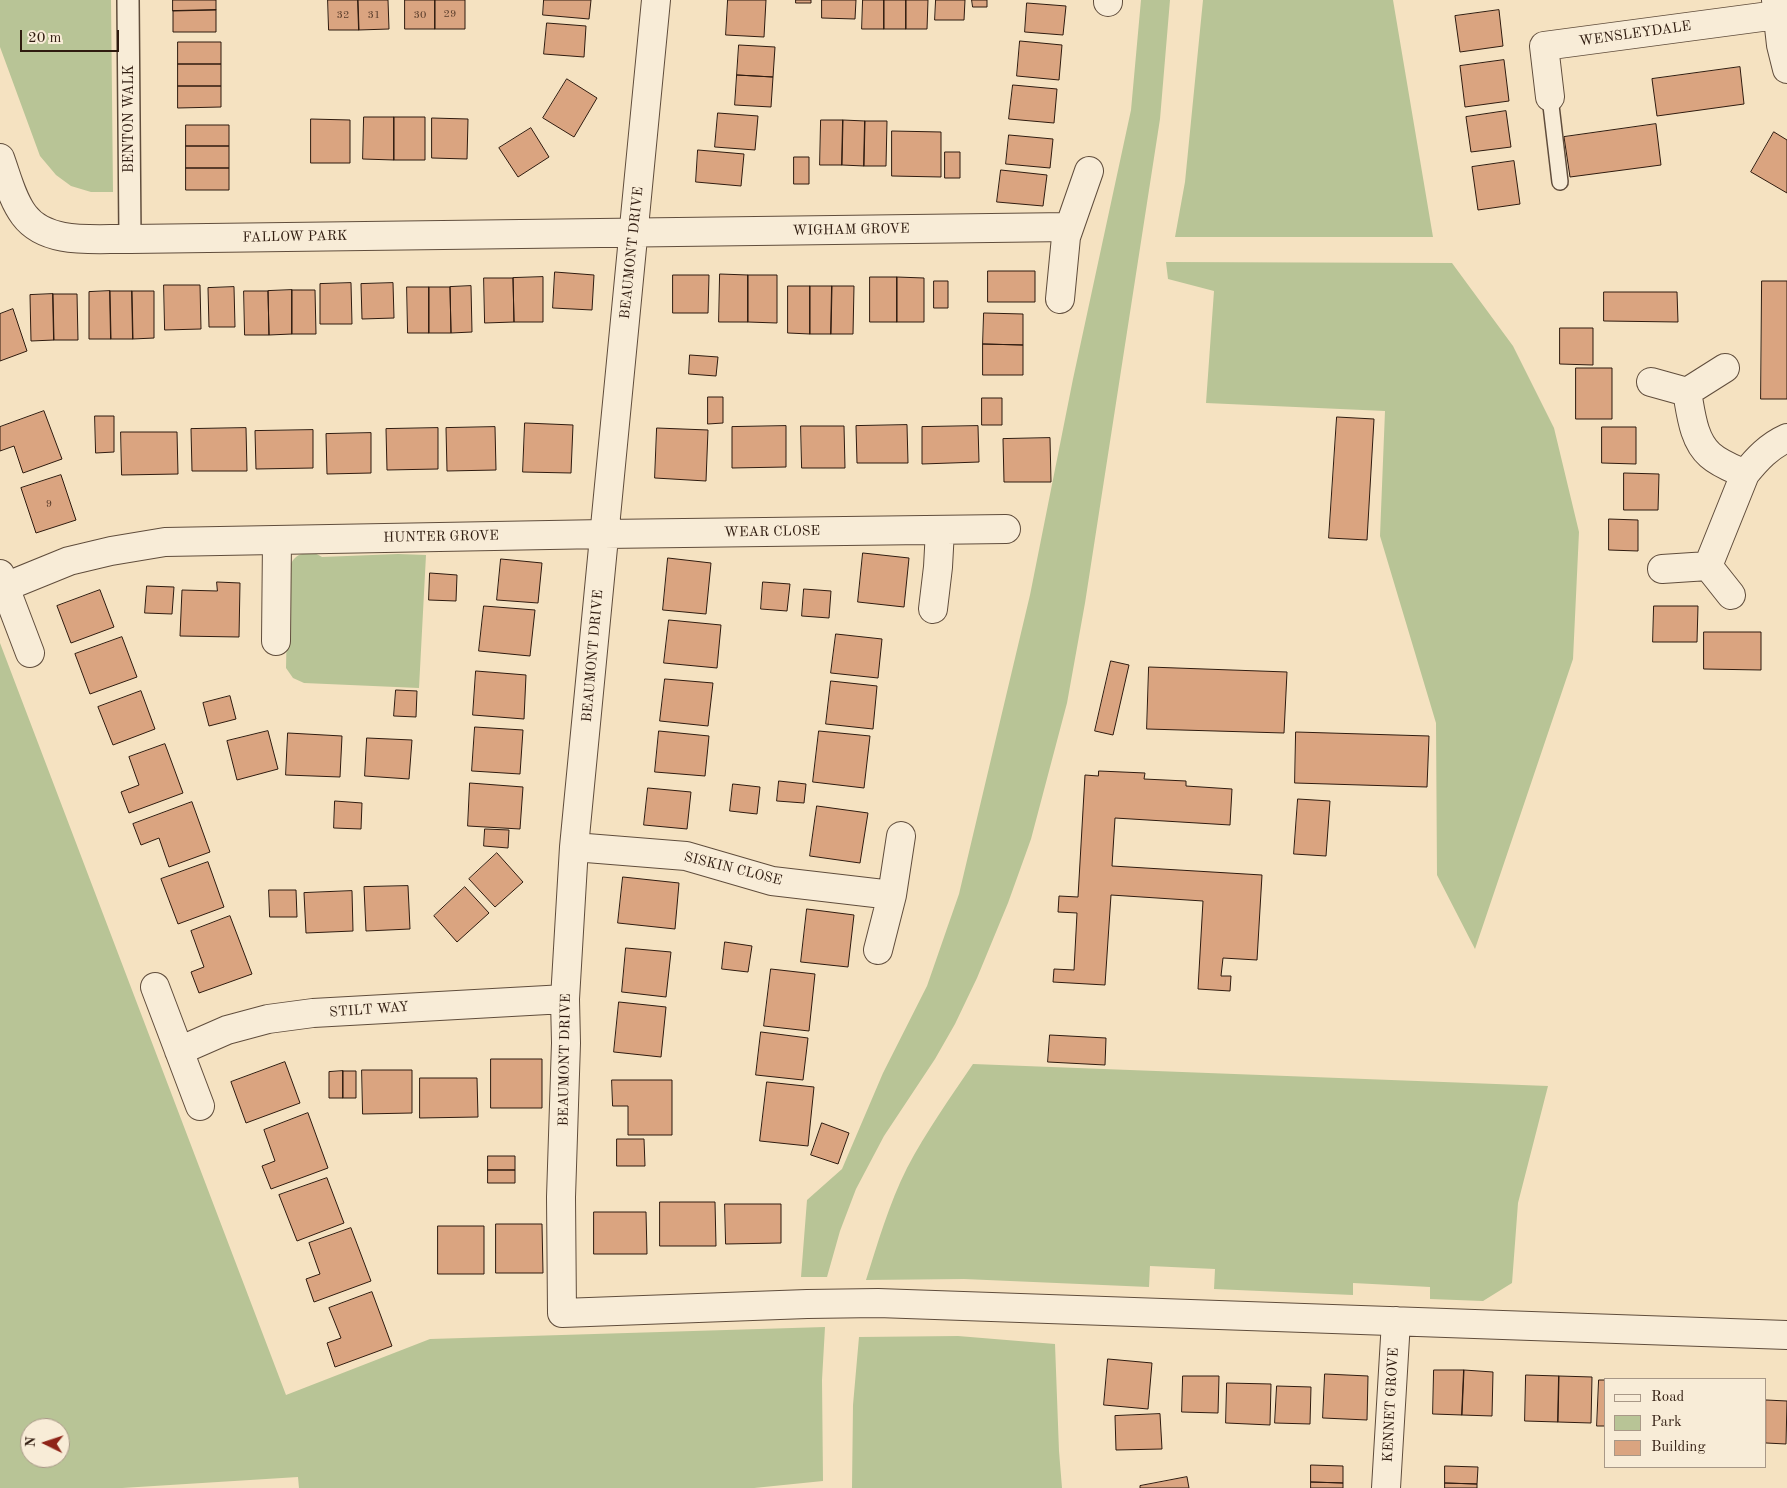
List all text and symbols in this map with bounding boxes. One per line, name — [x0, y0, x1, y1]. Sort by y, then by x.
house number: 29 — [444, 7, 456, 21]
house number: 32 — [337, 8, 349, 22]
house number: 31 — [368, 8, 380, 22]
house number: 30 — [414, 8, 426, 22]
street label: WENSLEYDALE — [1578, 18, 1692, 50]
scale bar — [22, 20, 121, 52]
text: 20 m — [28, 31, 62, 46]
street label: BENTON WALK — [121, 65, 137, 173]
street label: BEAUMONT DRIVE — [617, 186, 647, 320]
street label: WIGHAM GROVE — [792, 221, 910, 239]
street label: FALLOW PARK — [242, 228, 348, 246]
house number: 9 — [46, 497, 52, 511]
street label: WEAR CLOSE — [724, 523, 820, 541]
street label: HUNTER GROVE — [383, 528, 499, 546]
street label: BEAUMONT DRIVE — [579, 589, 607, 723]
street label: SISKIN CLOSE — [682, 849, 784, 889]
street label: BEAUMONT DRIVE — [555, 993, 575, 1127]
street label: STILT WAY — [329, 999, 409, 1021]
street label: KENNET GROVE — [1380, 1347, 1402, 1463]
legend — [1604, 1378, 1767, 1468]
text: Road — [1651, 1390, 1684, 1405]
text: Park — [1651, 1415, 1682, 1430]
north arrow — [20, 1418, 70, 1468]
text: N — [24, 1436, 38, 1448]
text: Building — [1651, 1440, 1706, 1455]

